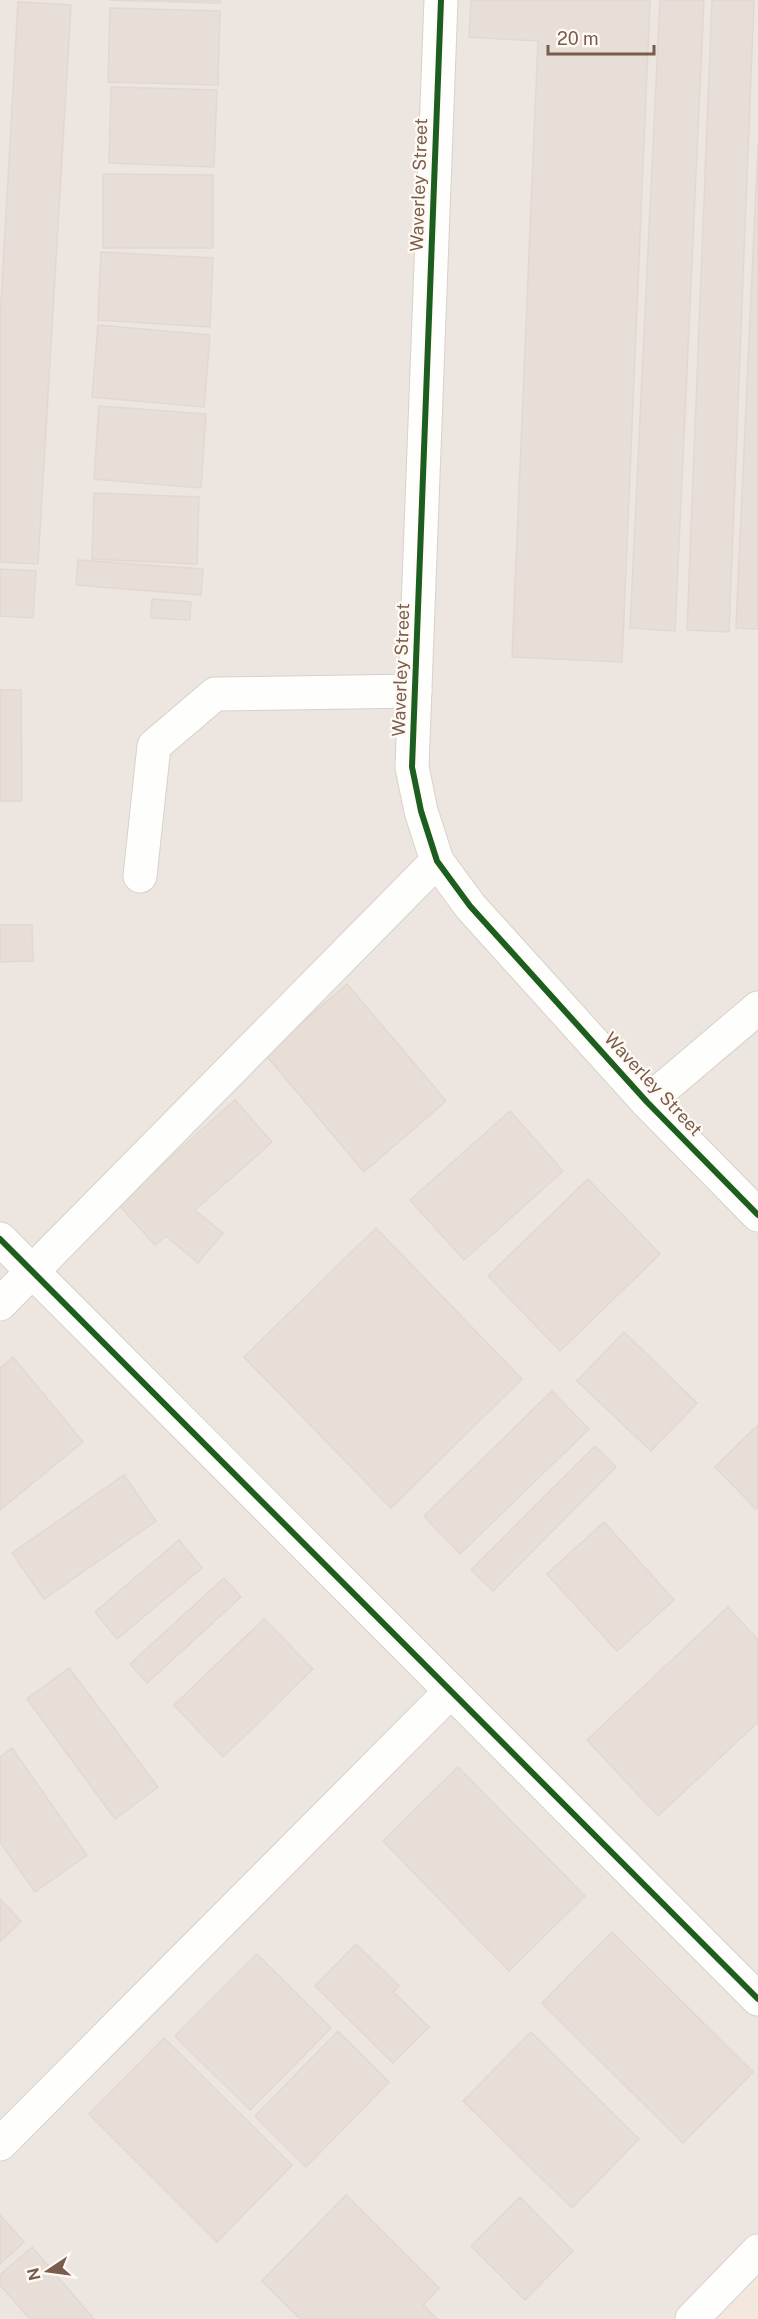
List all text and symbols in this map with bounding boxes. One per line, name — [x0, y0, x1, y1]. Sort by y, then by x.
scale bar — [548, 18, 654, 56]
text: 20 m — [557, 28, 599, 49]
street label: Waverley Street — [406, 118, 431, 252]
street label: Waverley Street — [388, 603, 413, 737]
street label: Waverley Street — [600, 1028, 707, 1140]
north arrow — [18, 2241, 78, 2301]
text: N — [23, 2266, 45, 2282]

